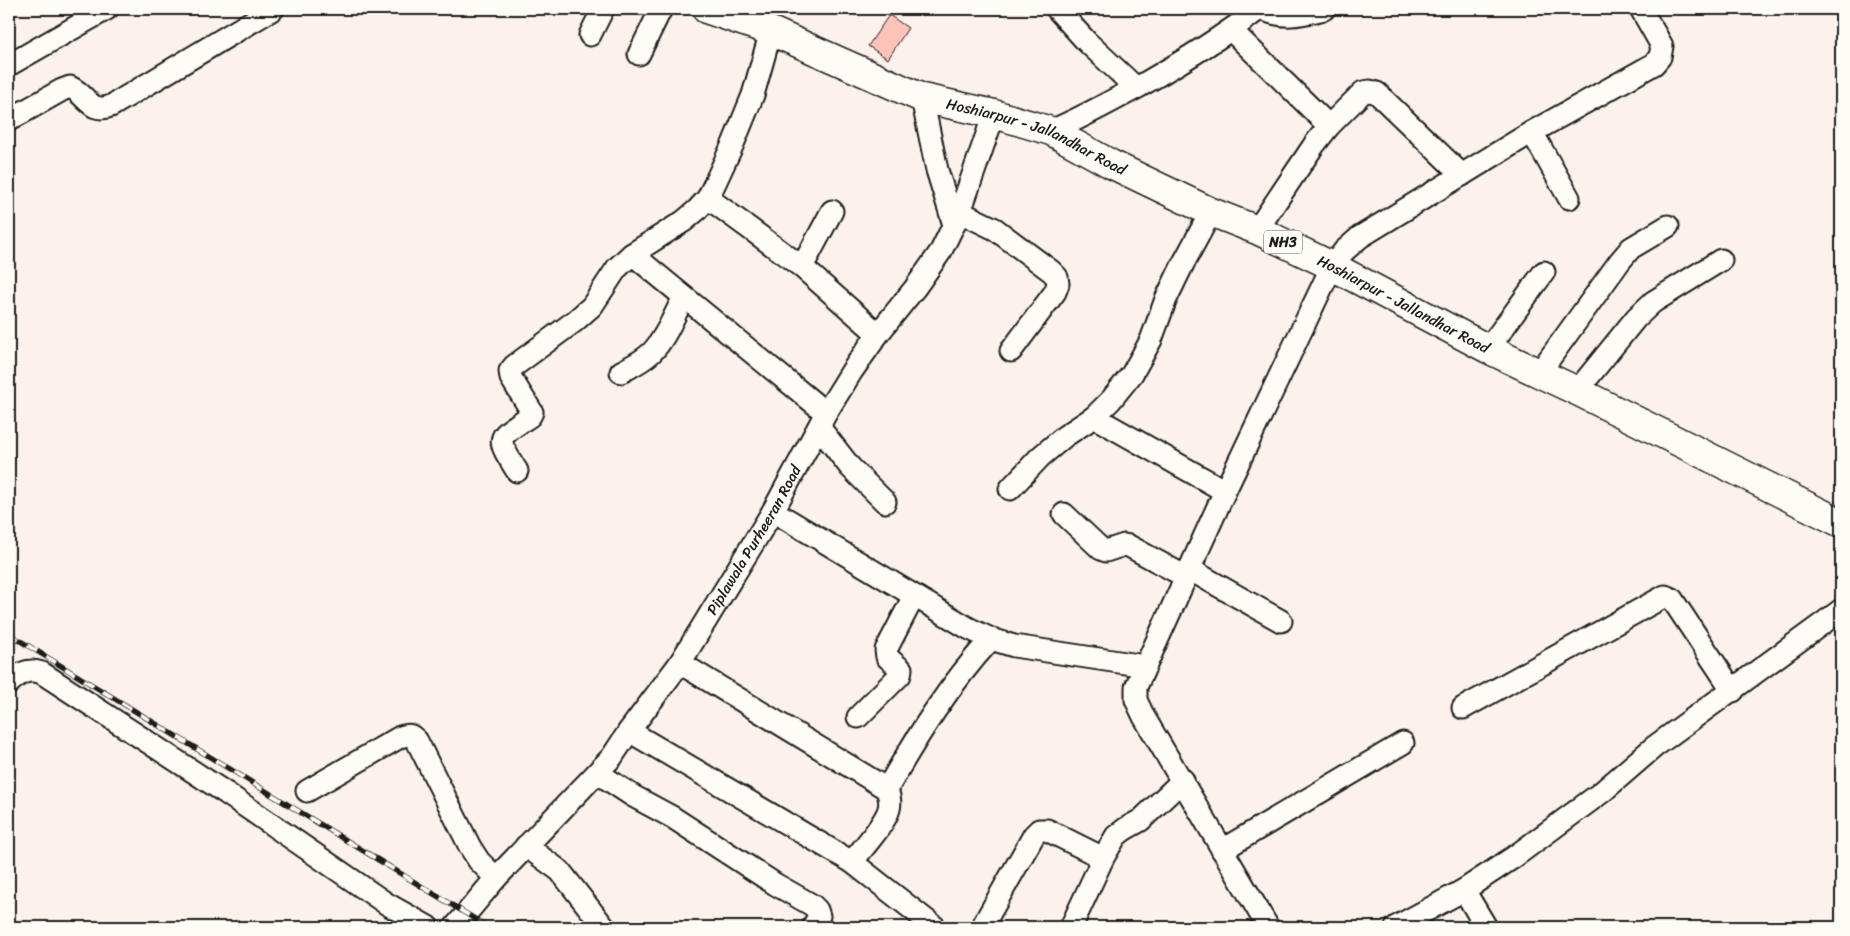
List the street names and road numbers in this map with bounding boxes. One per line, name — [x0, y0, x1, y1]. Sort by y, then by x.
street label: Hoshiarpur - Jallandhar Road — [944, 91, 1132, 183]
road number: NH3 — [1264, 230, 1302, 253]
street label: Hoshiarpur - Jallandhar Road — [1313, 248, 1495, 361]
street label: Piplawala Purheeran Road — [699, 459, 809, 620]

